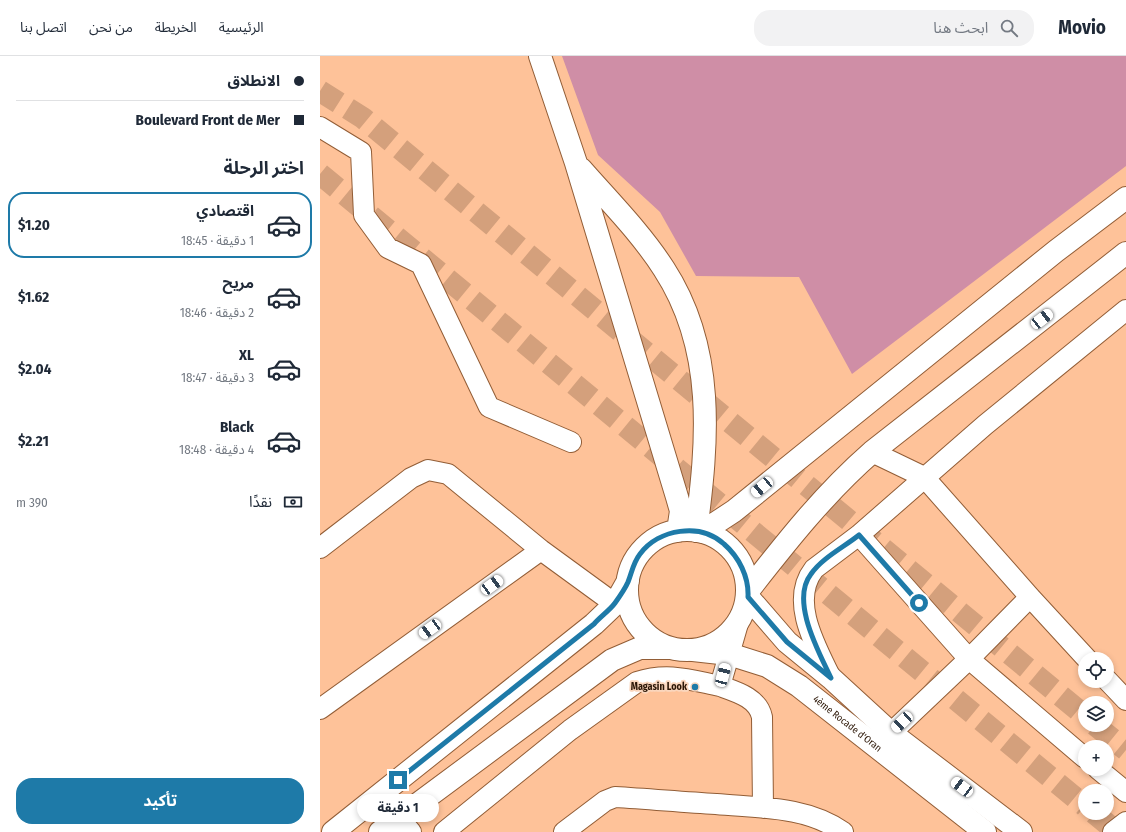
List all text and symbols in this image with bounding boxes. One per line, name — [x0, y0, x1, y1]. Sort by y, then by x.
search box — [754, 10, 1034, 46]
text: Movio — [1058, 16, 1106, 39]
icon: search — [998, 17, 1020, 39]
text: اتصل بنا — [20, 19, 67, 36]
text: من نحن — [89, 19, 133, 36]
text: الخريطة — [155, 19, 197, 36]
text: الرئيسية — [219, 19, 264, 36]
text: ابحث هنا — [933, 19, 988, 37]
text: الانطلاق — [228, 72, 280, 90]
text: Boulevard Front de Mer — [136, 111, 280, 129]
text: اختر الرحلة — [223, 157, 304, 179]
text: اقتصادي — [196, 202, 254, 220]
icon: car — [266, 207, 302, 243]
text: $1.20 — [18, 216, 50, 234]
text: 1 دقيقة · 18:45 — [181, 233, 254, 248]
text: مريح — [222, 274, 254, 292]
icon: car — [266, 279, 302, 315]
text: $1.62 — [18, 288, 49, 306]
text: 2 دقيقة · 18:46 — [180, 305, 254, 320]
car — [1029, 307, 1055, 331]
text: XL — [239, 346, 254, 364]
icon: car — [266, 351, 302, 387]
text: $2.04 — [18, 360, 51, 378]
text: 3 دقيقة · 18:47 — [181, 370, 254, 385]
text: Black — [220, 418, 254, 436]
icon: car — [266, 423, 302, 459]
text: $2.21 — [18, 432, 49, 450]
text: 4 دقيقة · 18:48 — [179, 442, 254, 457]
car — [749, 475, 775, 499]
icon: cash — [282, 491, 304, 513]
text: نقدًا — [249, 493, 272, 511]
text: 390 m — [16, 495, 48, 510]
car — [479, 573, 505, 597]
route start — [910, 594, 928, 612]
car — [417, 617, 443, 641]
map controls — [1078, 652, 1114, 820]
button: locate — [1078, 652, 1114, 688]
car — [714, 662, 732, 688]
place label: Magasin Look — [631, 681, 688, 693]
marker: Magasin Look — [690, 682, 700, 692]
street label: 4ème Rocade d'Oran — [810, 693, 884, 755]
button: layers — [1078, 696, 1114, 732]
car — [889, 709, 915, 735]
button: + — [1078, 740, 1114, 776]
route end — [389, 771, 407, 789]
car — [949, 775, 975, 799]
button: تأكيد — [16, 778, 304, 824]
button: − — [1078, 784, 1114, 820]
callout: 1 دقيقة — [357, 794, 439, 822]
text: 1 دقيقة — [378, 800, 418, 815]

